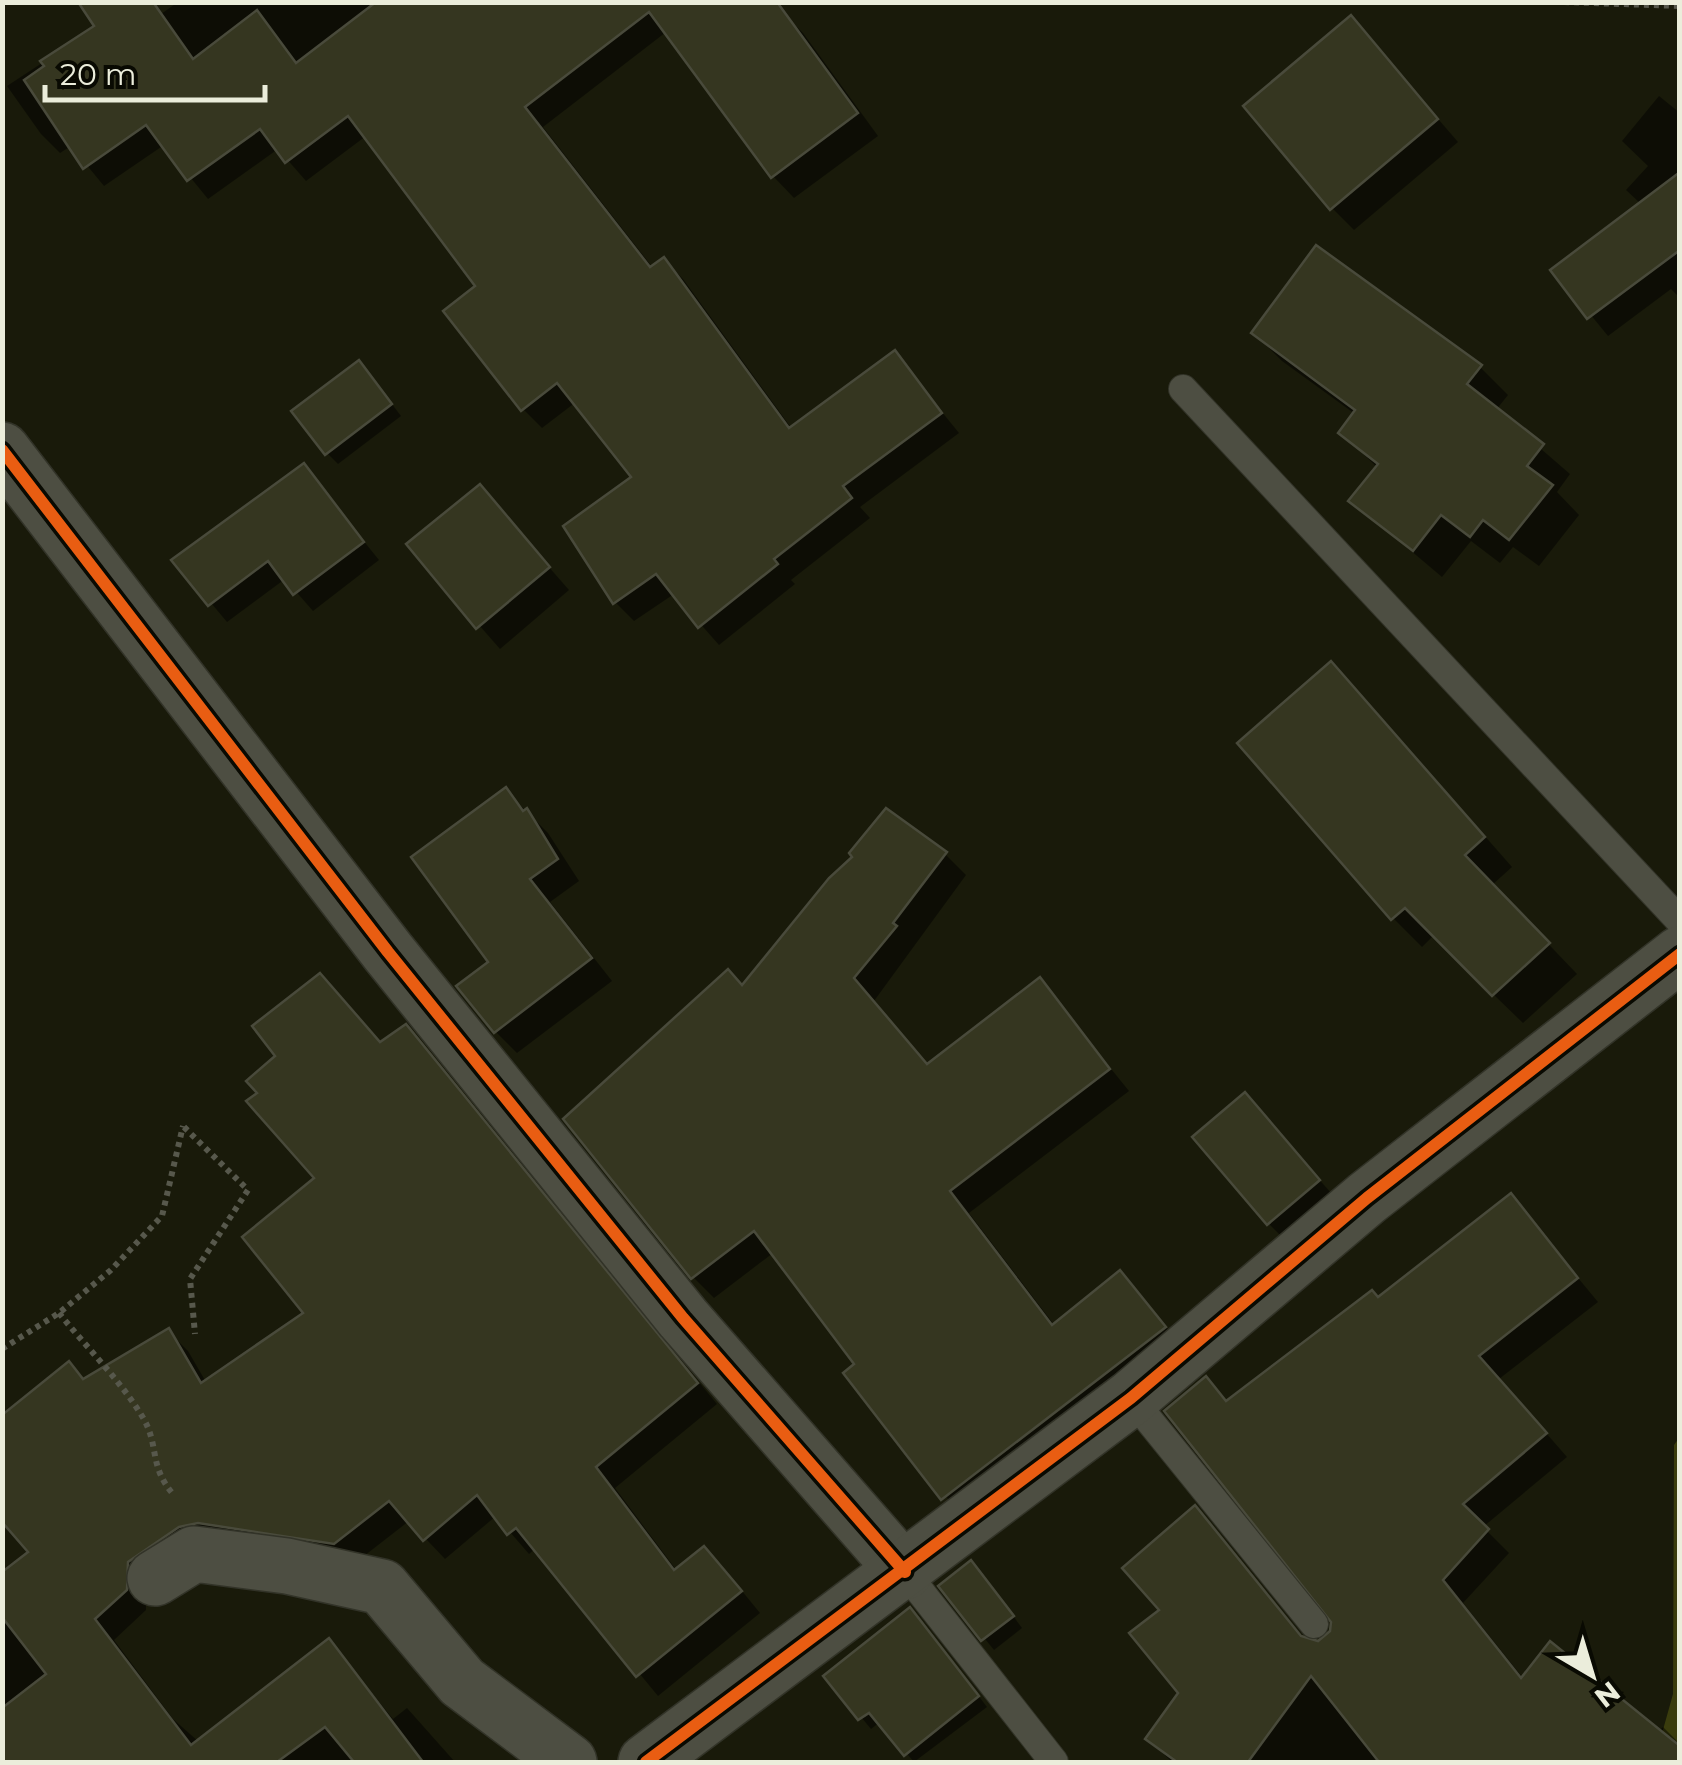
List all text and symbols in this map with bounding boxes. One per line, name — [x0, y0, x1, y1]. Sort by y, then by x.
scale bar — [45, 40, 265, 102]
text: 20 m — [60, 56, 137, 93]
north arrow — [1542, 1625, 1642, 1725]
text: N — [1588, 1674, 1627, 1715]

